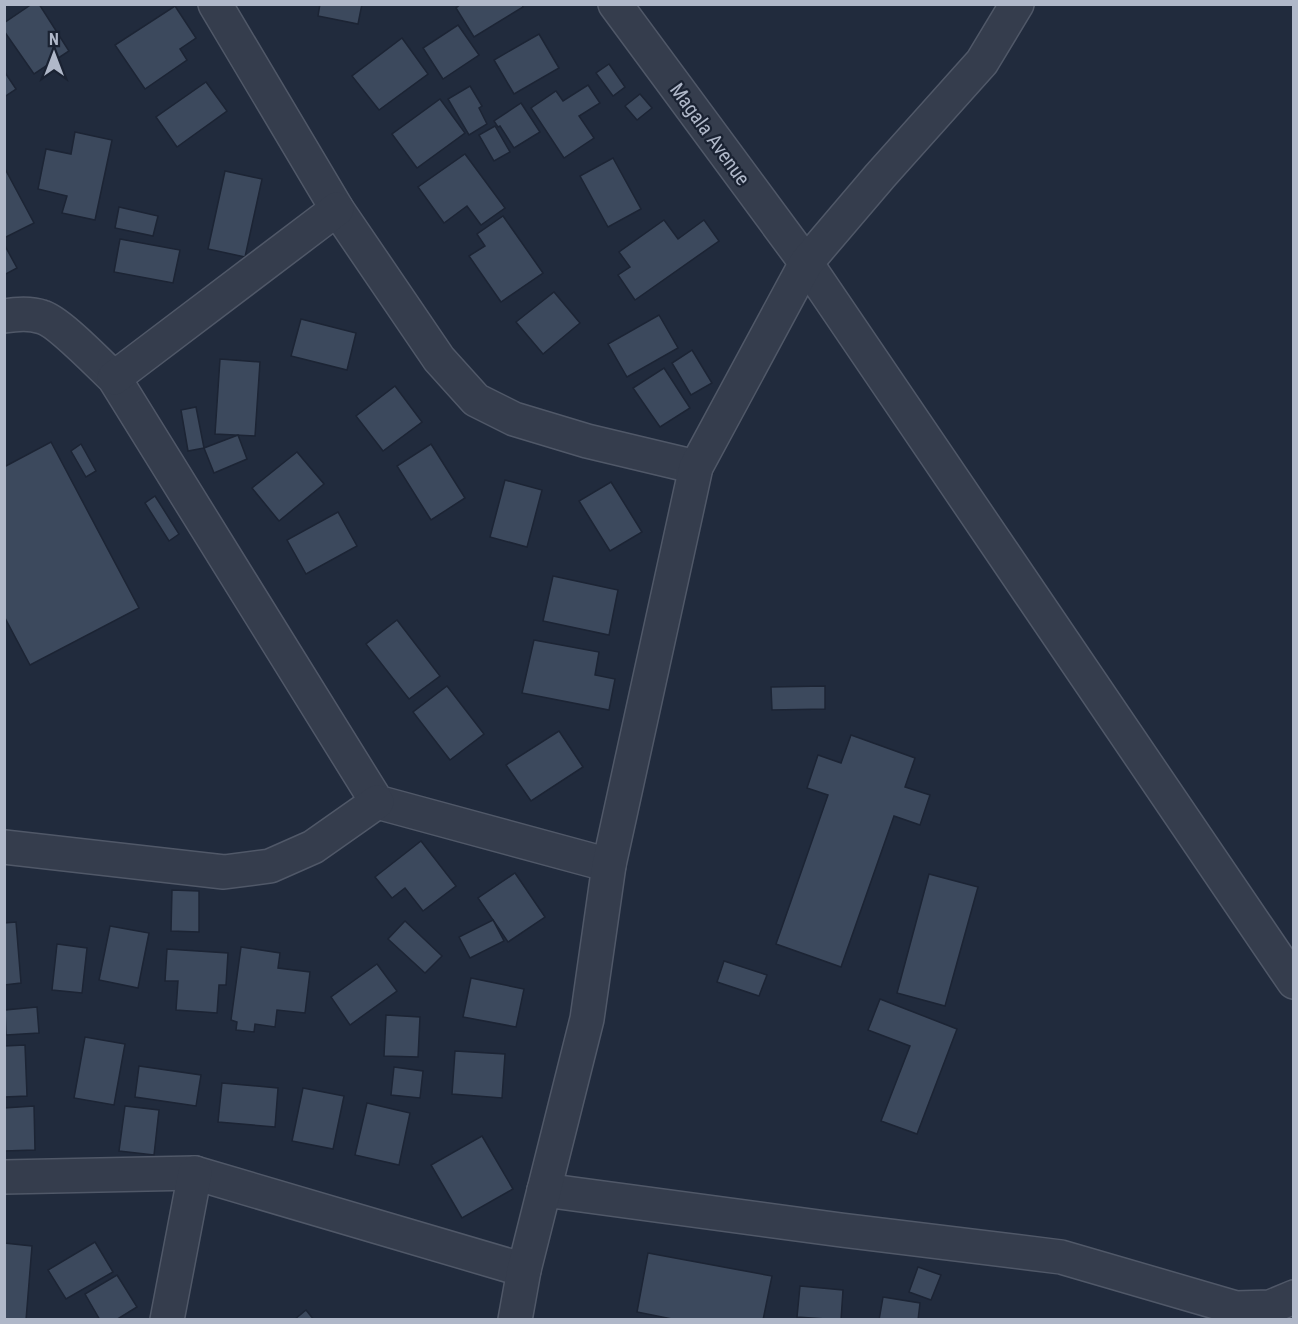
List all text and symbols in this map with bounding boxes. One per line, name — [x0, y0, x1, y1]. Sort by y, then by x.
north arrow — [24, 24, 84, 84]
text: N — [49, 30, 59, 49]
street label: Magala Avenue — [665, 78, 755, 190]

